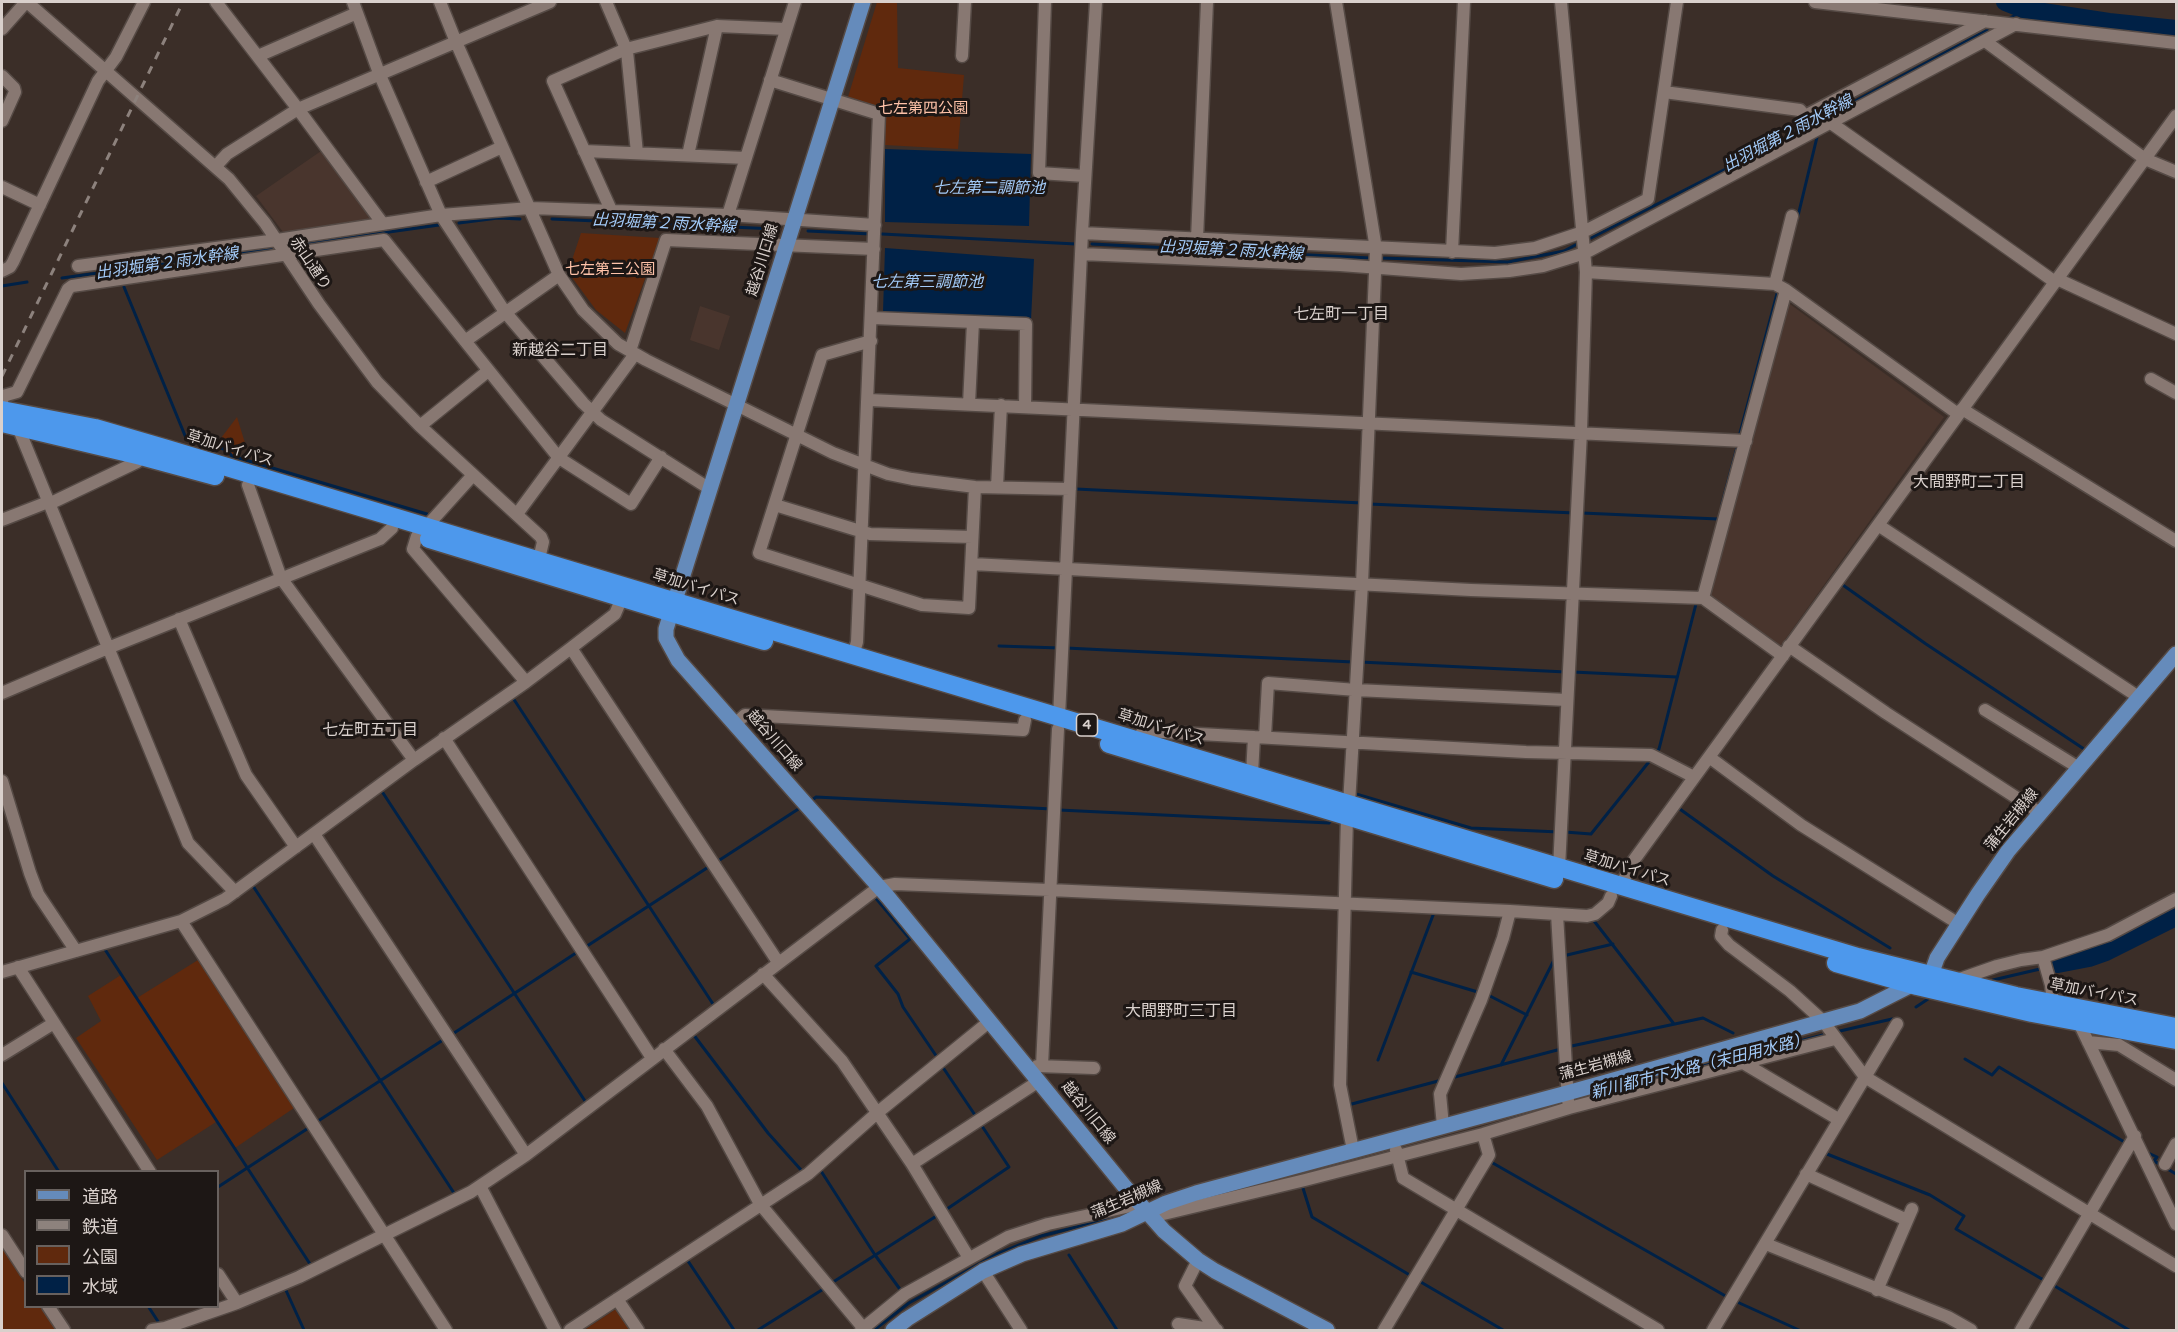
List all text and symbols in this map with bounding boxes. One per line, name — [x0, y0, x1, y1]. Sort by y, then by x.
water label: 出羽堀第２雨水幹線 — [1720, 92, 1856, 176]
park label: 七左第四公園 — [878, 100, 968, 118]
water label: 七左第二調節池 — [933, 179, 1045, 199]
water label: 出羽堀第２雨水幹線 — [592, 211, 736, 237]
street label: 越谷川口線 — [743, 222, 783, 298]
street label: 赤山通り — [286, 234, 334, 294]
water label: 出羽堀第２雨水幹線 — [1159, 238, 1303, 264]
water label: 出羽堀第２雨水幹線 — [94, 244, 240, 284]
park label: 七左第三公園 — [565, 261, 655, 279]
water label: 七左第三調節池 — [871, 273, 983, 293]
district label: 七左町一丁目 — [1293, 305, 1389, 325]
district label: 新越谷二丁目 — [512, 341, 608, 361]
street label: 草加バイパス — [184, 427, 276, 471]
district label: 大間野町二丁目 — [1913, 473, 2025, 493]
street label: 草加バイパス — [650, 566, 742, 610]
street label: 草加バイパス — [1115, 706, 1207, 750]
street label: 越谷川口線 — [743, 707, 805, 775]
road number: 4 — [1076, 714, 1098, 736]
district label: 七左町五丁目 — [322, 721, 418, 741]
street label: 蒲生岩槻線 — [1981, 785, 2043, 855]
street label: 草加バイパス — [1581, 847, 1673, 891]
street label: 草加バイパス — [2048, 976, 2140, 1010]
district label: 大間野町三丁目 — [1125, 1002, 1237, 1022]
water label: 新川都市下水路（末田用水路） — [1589, 1031, 1811, 1103]
street label: 蒲生岩槻線 — [1557, 1048, 1635, 1084]
street label: 越谷川口線 — [1057, 1078, 1119, 1148]
legend — [24, 1170, 219, 1308]
street label: 蒲生岩槻線 — [1089, 1177, 1165, 1223]
text: 道路 — [82, 1186, 118, 1208]
text: 鉄道 — [82, 1216, 118, 1238]
text: 公園 — [82, 1246, 118, 1268]
text: 水域 — [82, 1276, 118, 1298]

